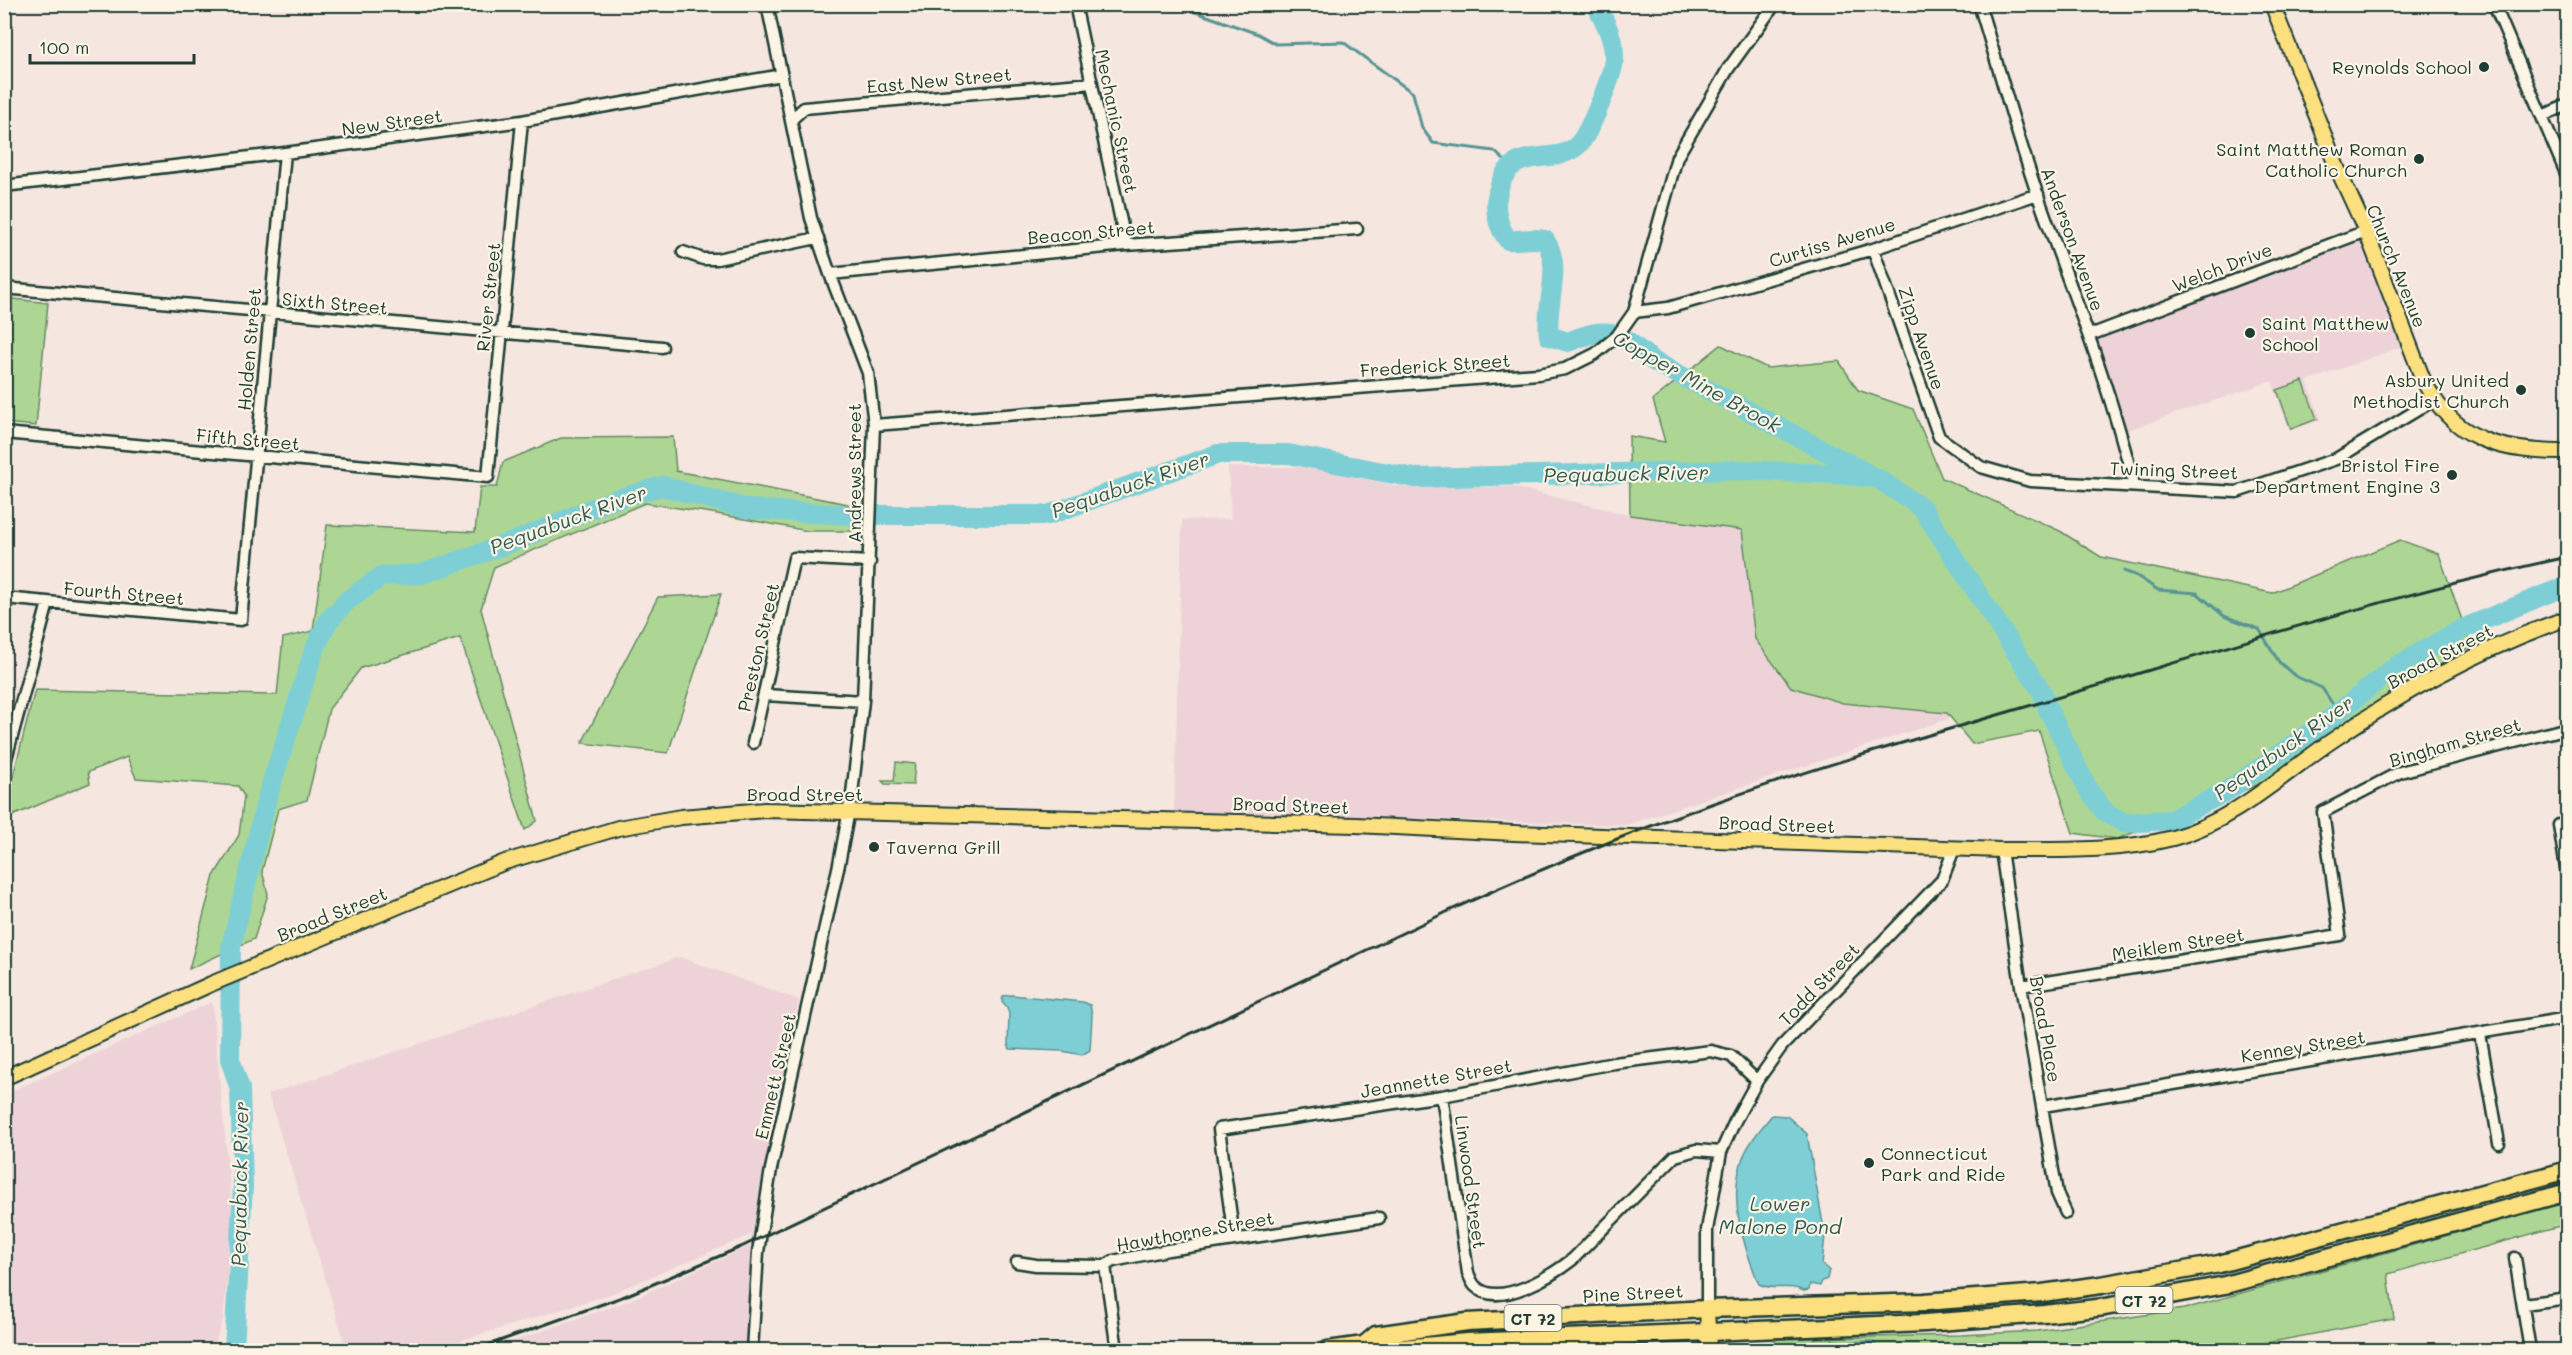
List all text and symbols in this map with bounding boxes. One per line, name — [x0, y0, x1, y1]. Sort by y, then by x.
scale bar — [30, 27, 194, 65]
text: 100 m — [39, 35, 89, 59]
street label: Mechanic Street — [1090, 47, 1144, 195]
place label: Reynolds School — [2332, 55, 2472, 79]
marker: Reynolds School — [2477, 60, 2491, 74]
street label: East New Street — [866, 62, 1012, 98]
street label: New Street — [340, 103, 444, 141]
place label: Saint Matthew Roman Catholic Church — [2216, 137, 2407, 182]
marker: Saint Matthew Roman Catholic Church — [2412, 152, 2426, 166]
street label: Anderson Avenue — [2036, 164, 2110, 314]
street label: Church Avenue — [2361, 201, 2433, 331]
street label: Curtiss Avenue — [1766, 211, 1898, 273]
street label: Beacon Street — [1026, 214, 1156, 250]
street label: Welch Drive — [2168, 237, 2276, 297]
street label: River Street — [470, 241, 506, 353]
street label: Zipp Avenue — [1893, 283, 1951, 393]
street label: Holden Street — [232, 286, 266, 412]
street label: Sixth Street — [281, 286, 389, 320]
place label: Saint Matthew School — [2262, 311, 2389, 356]
water label: Copper Mine Brook — [1608, 324, 1786, 438]
marker: Saint Matthew School — [2243, 326, 2257, 340]
street label: Frederick Street — [1359, 348, 1511, 382]
place label: Asbury United Methodist Church — [2353, 368, 2509, 413]
marker: Asbury United Methodist Church — [2514, 383, 2528, 397]
street label: Andrews Street — [842, 403, 866, 543]
street label: Fifth Street — [195, 423, 301, 455]
water label: Pequabuck River — [1048, 445, 1212, 523]
place label: Bristol Fire Department Engine 3 — [2254, 453, 2440, 498]
street label: Twining Street — [2109, 456, 2239, 484]
water label: Pequabuck River — [1543, 459, 1709, 487]
marker: Bristol Fire Department Engine 3 — [2445, 468, 2459, 482]
water label: Pequabuck River — [486, 479, 650, 559]
street label: Fourth Street — [63, 576, 185, 610]
street label: Preston Street — [732, 580, 784, 714]
street label: Broad Street — [2383, 618, 2497, 694]
water label: Pequabuck River — [2208, 689, 2358, 805]
street label: Bingham Street — [2386, 712, 2524, 772]
street label: Broad Street — [747, 782, 863, 806]
street label: Broad Street — [1232, 791, 1350, 819]
street label: Broad Street — [1718, 810, 1836, 838]
place label: Taverna Grill — [886, 835, 1001, 859]
marker: Taverna Grill — [867, 840, 881, 854]
street label: Broad Street — [273, 881, 391, 947]
street label: Meiklem Street — [2110, 922, 2246, 966]
street label: Todd Street — [1773, 937, 1865, 1031]
street label: Broad Place — [2025, 974, 2067, 1084]
street label: Emmett Street — [749, 1010, 801, 1142]
street label: Kenney Street — [2239, 1024, 2367, 1068]
street label: Jeannette Street — [1358, 1053, 1514, 1103]
water label: Pequabuck River — [225, 1101, 253, 1267]
street label: Linwood Street — [1450, 1114, 1492, 1250]
place label: Connecticut Park and Ride — [1881, 1141, 2006, 1186]
marker: Connecticut Park and Ride — [1862, 1156, 1876, 1170]
water label: Lower Malone Pond — [1719, 1190, 1843, 1239]
street label: Hawthorne Street — [1114, 1205, 1276, 1257]
street label: Pine Street — [1582, 1278, 1684, 1308]
road number: CT 72 — [2116, 1287, 2172, 1313]
road number: CT 72 — [1504, 1305, 1562, 1331]

